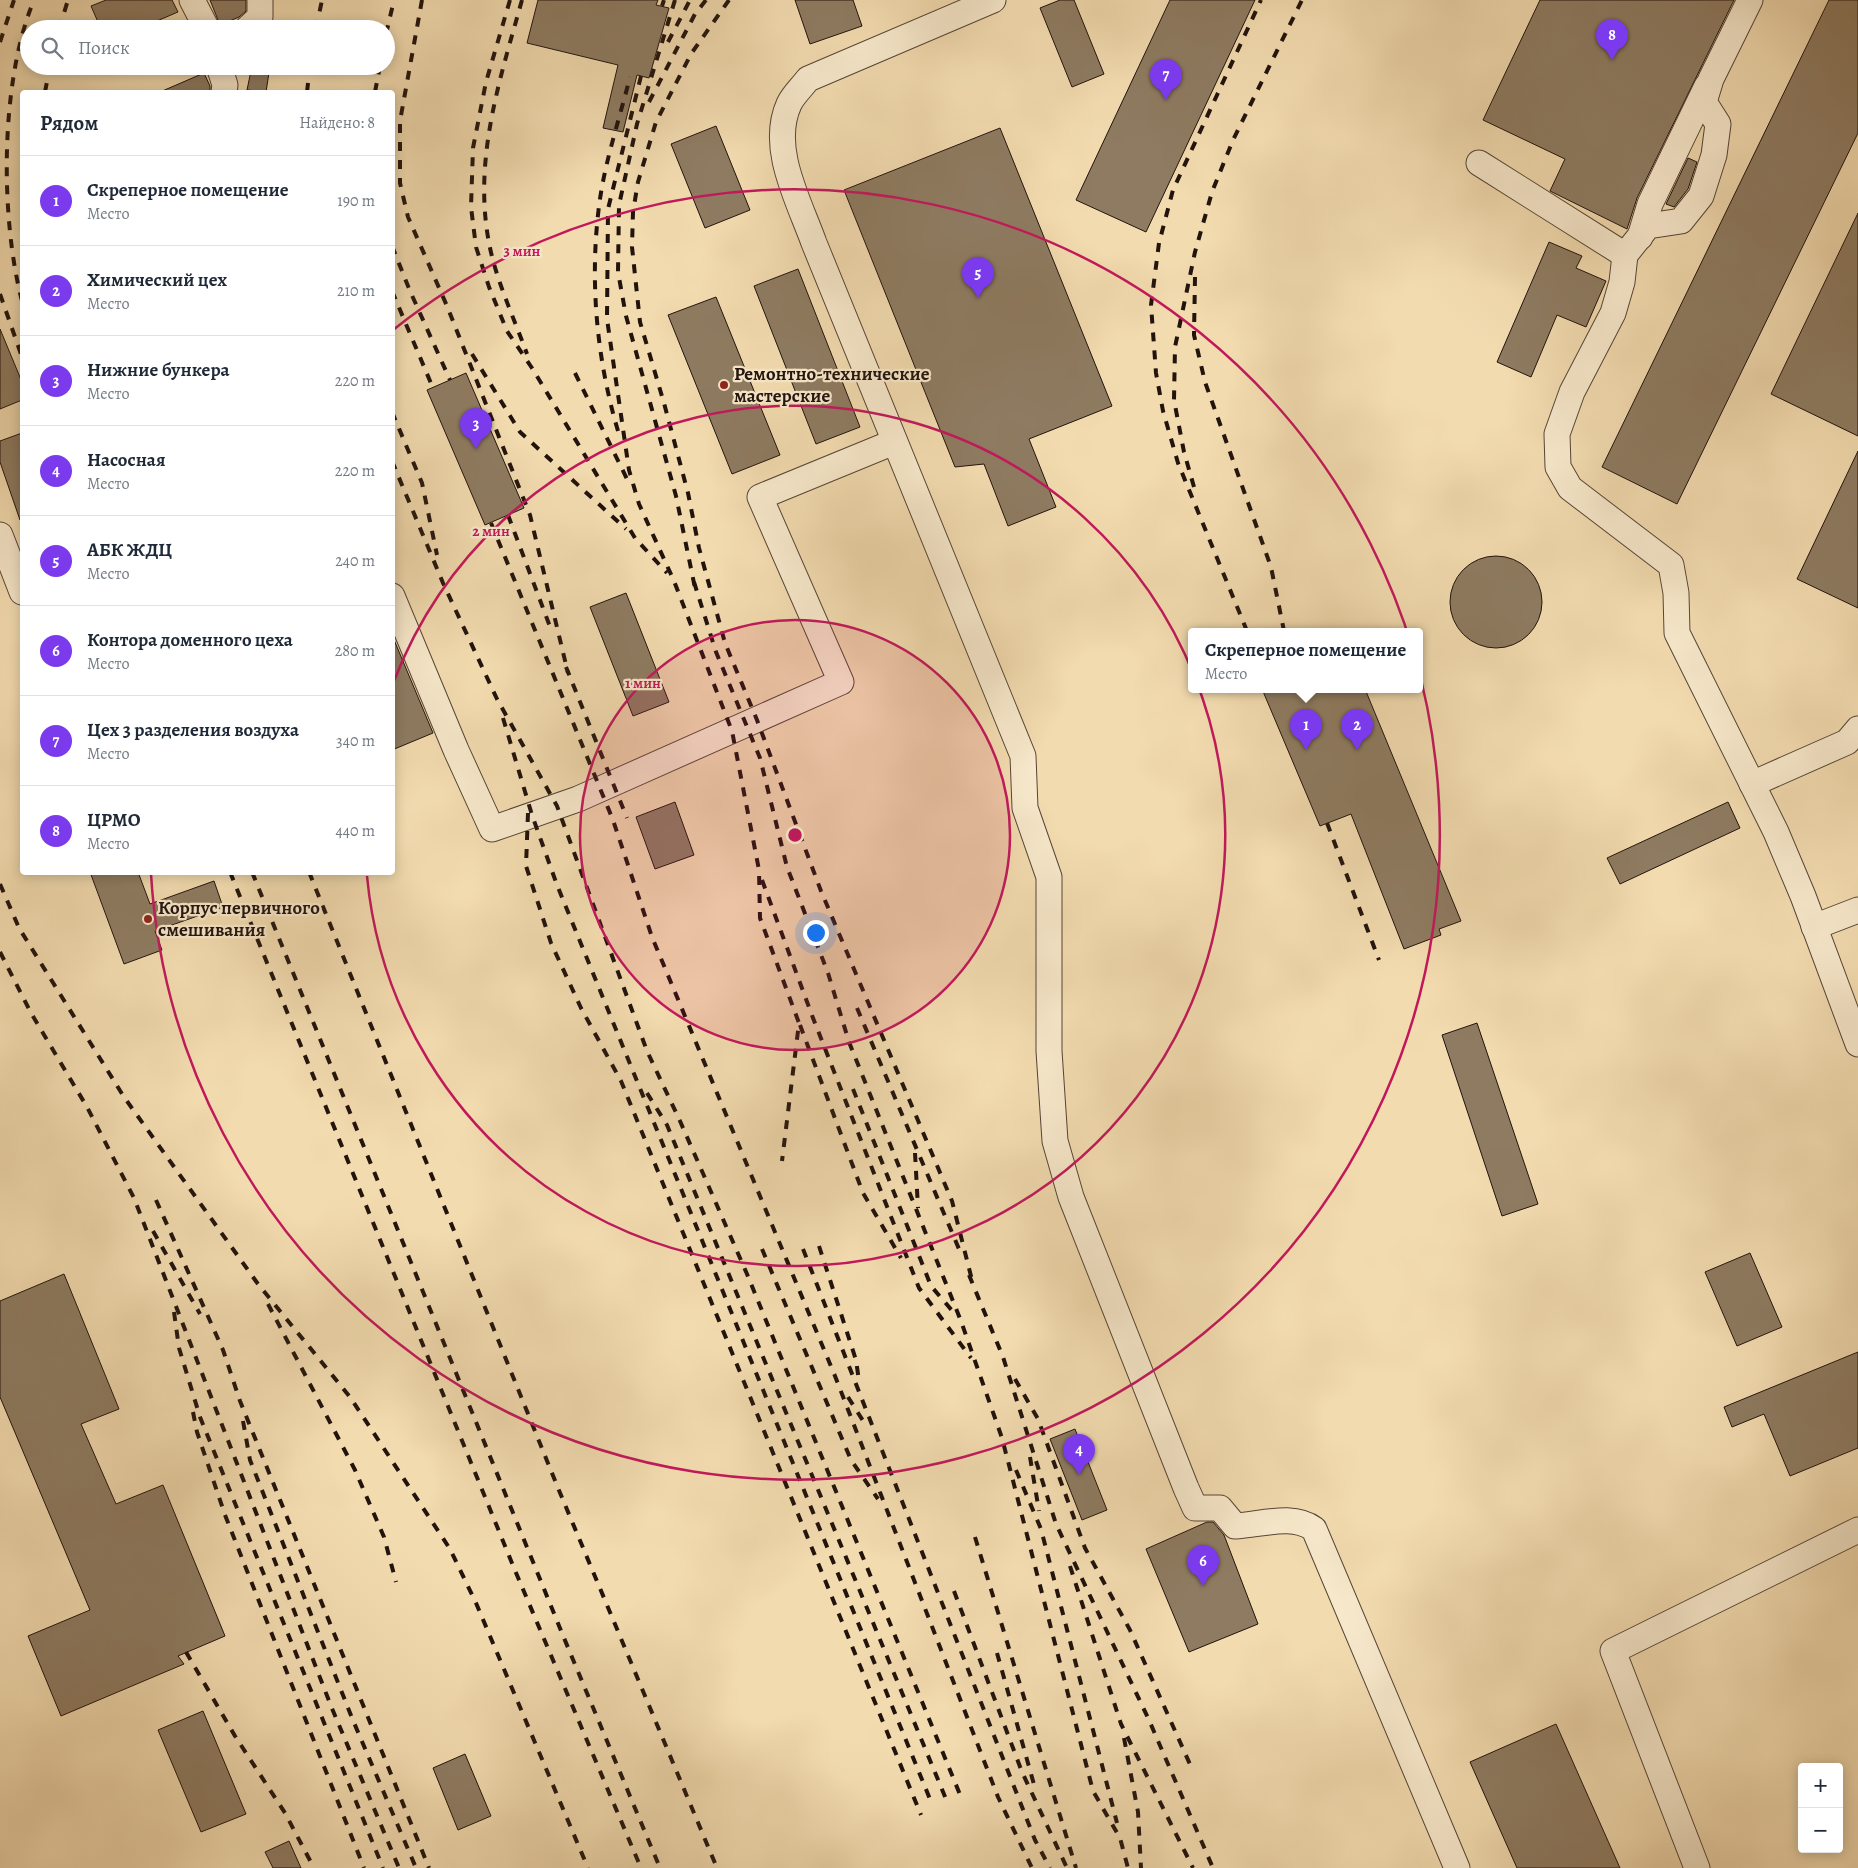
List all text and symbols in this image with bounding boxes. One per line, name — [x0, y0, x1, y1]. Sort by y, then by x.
pin: 8 — [1596, 19, 1628, 60]
search box — [20, 20, 395, 75]
icon: search — [38, 34, 66, 62]
text: Поиск — [78, 35, 130, 61]
pin: 7 — [1150, 59, 1182, 100]
text: Рядом — [40, 109, 98, 137]
text: Найдено: 8 — [299, 112, 375, 134]
text: Скреперное помещение — [87, 177, 289, 203]
text: 1 — [53, 190, 59, 212]
text: 190 m — [337, 190, 375, 212]
text: Место — [87, 203, 130, 225]
text: 3 мин — [504, 241, 541, 261]
pin: 5 — [962, 257, 994, 298]
text: Химический цех — [87, 267, 227, 293]
text: 2 — [52, 280, 60, 302]
text: 210 m — [337, 280, 375, 302]
text: Место — [87, 293, 130, 315]
text: Нижние бункера — [87, 357, 230, 383]
place label: Ремонтно-технические мастерские — [734, 361, 930, 409]
text: 3 — [53, 370, 59, 392]
text: 220 m — [335, 370, 375, 392]
marker: Ремонтно-технические мастерские — [718, 379, 730, 391]
text: Место — [87, 383, 130, 405]
pin: 3 — [460, 408, 492, 449]
text: Насосная — [87, 447, 165, 473]
text: 4 — [52, 460, 60, 482]
text: 220 m — [335, 460, 375, 482]
text: Место — [87, 473, 130, 495]
text: 2 мин — [472, 521, 510, 541]
text: АБК ЖДЦ — [87, 537, 172, 563]
text: 5 — [53, 550, 59, 572]
text: 240 m — [335, 550, 375, 572]
text: Место — [87, 563, 130, 585]
text: Контора доменного цеха — [87, 627, 293, 653]
popup — [1188, 628, 1423, 693]
text: Скреперное помещение — [1205, 637, 1406, 663]
text: 6 — [52, 640, 60, 662]
text: 280 m — [335, 640, 375, 662]
text: Место — [87, 653, 130, 675]
text: Место — [1205, 663, 1247, 685]
text: 1 мин — [625, 673, 661, 693]
pin: 1 — [1290, 709, 1322, 750]
pin: 2 — [1341, 709, 1373, 750]
text: Цех 3 разделения воздуха — [87, 717, 299, 743]
text: 7 — [53, 730, 59, 752]
text: 340 m — [336, 730, 375, 752]
text: Место — [87, 743, 130, 765]
text: ЦРМО — [87, 807, 141, 833]
text: 8 — [52, 820, 60, 842]
text: 440 m — [335, 820, 375, 842]
centre of rings — [786, 826, 804, 844]
text: Место — [87, 833, 130, 855]
place label: Корпус первичного смешивания — [158, 895, 320, 943]
marker: Корпус первичного смешивания — [142, 913, 154, 925]
your location — [803, 920, 829, 946]
pin: 4 — [1063, 1434, 1095, 1475]
pin: 6 — [1187, 1545, 1219, 1586]
map controls — [1798, 1763, 1843, 1853]
button: + — [1798, 1763, 1843, 1808]
button: − — [1798, 1808, 1843, 1853]

